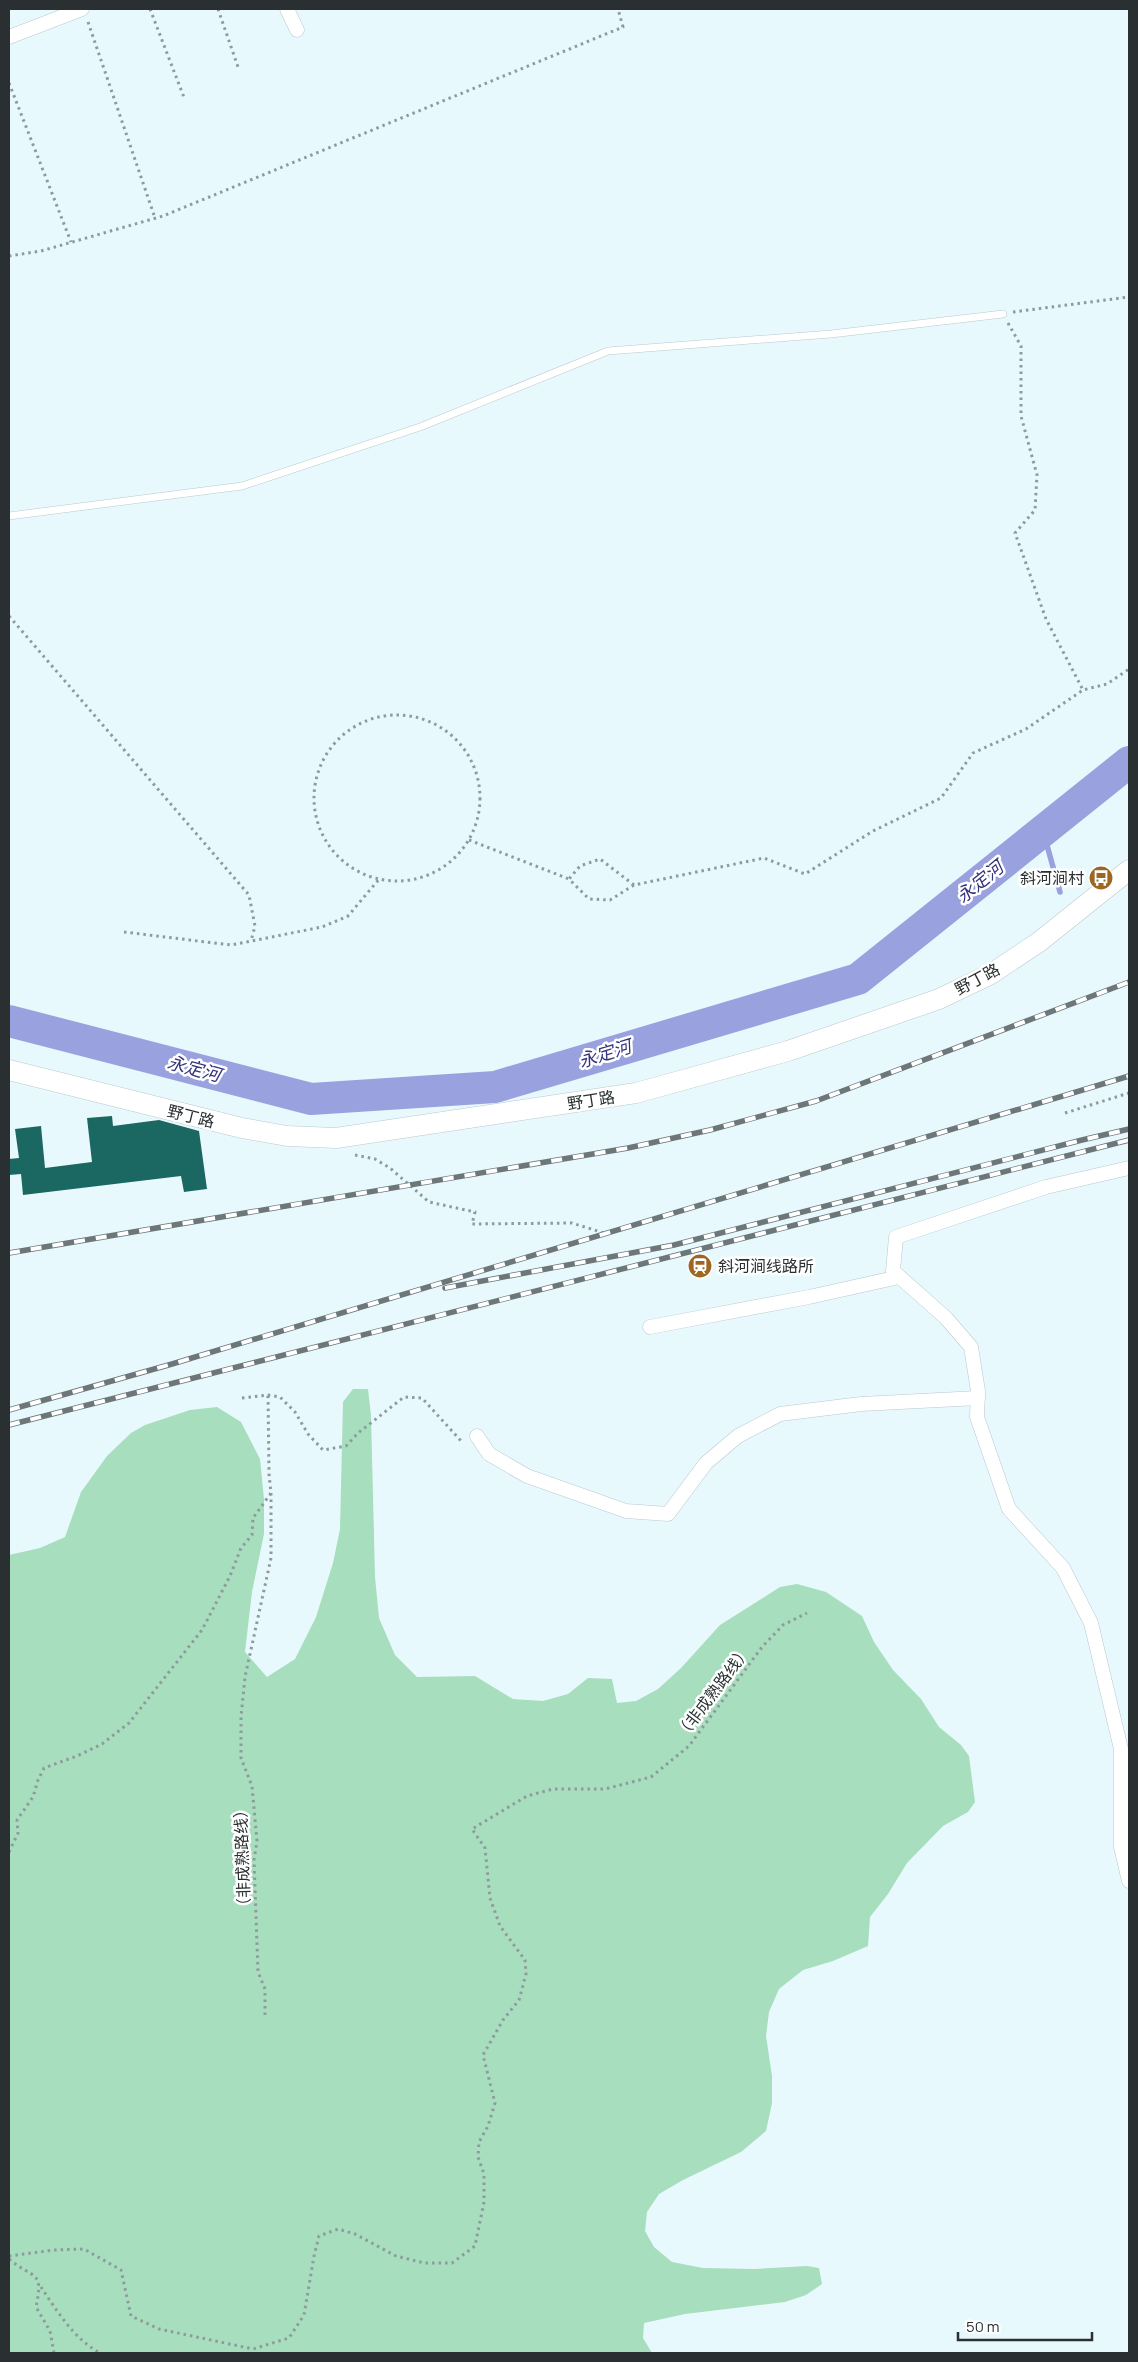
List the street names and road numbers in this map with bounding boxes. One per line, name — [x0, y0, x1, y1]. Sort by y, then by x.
street label: 野丁路 — [951, 958, 1003, 1000]
street label: 野丁路 — [566, 1085, 616, 1115]
street label: 野丁路 — [165, 1100, 217, 1132]
street label: （非成熟路线） — [671, 1641, 755, 1743]
street label: （非成熟路线） — [229, 1802, 255, 1914]

